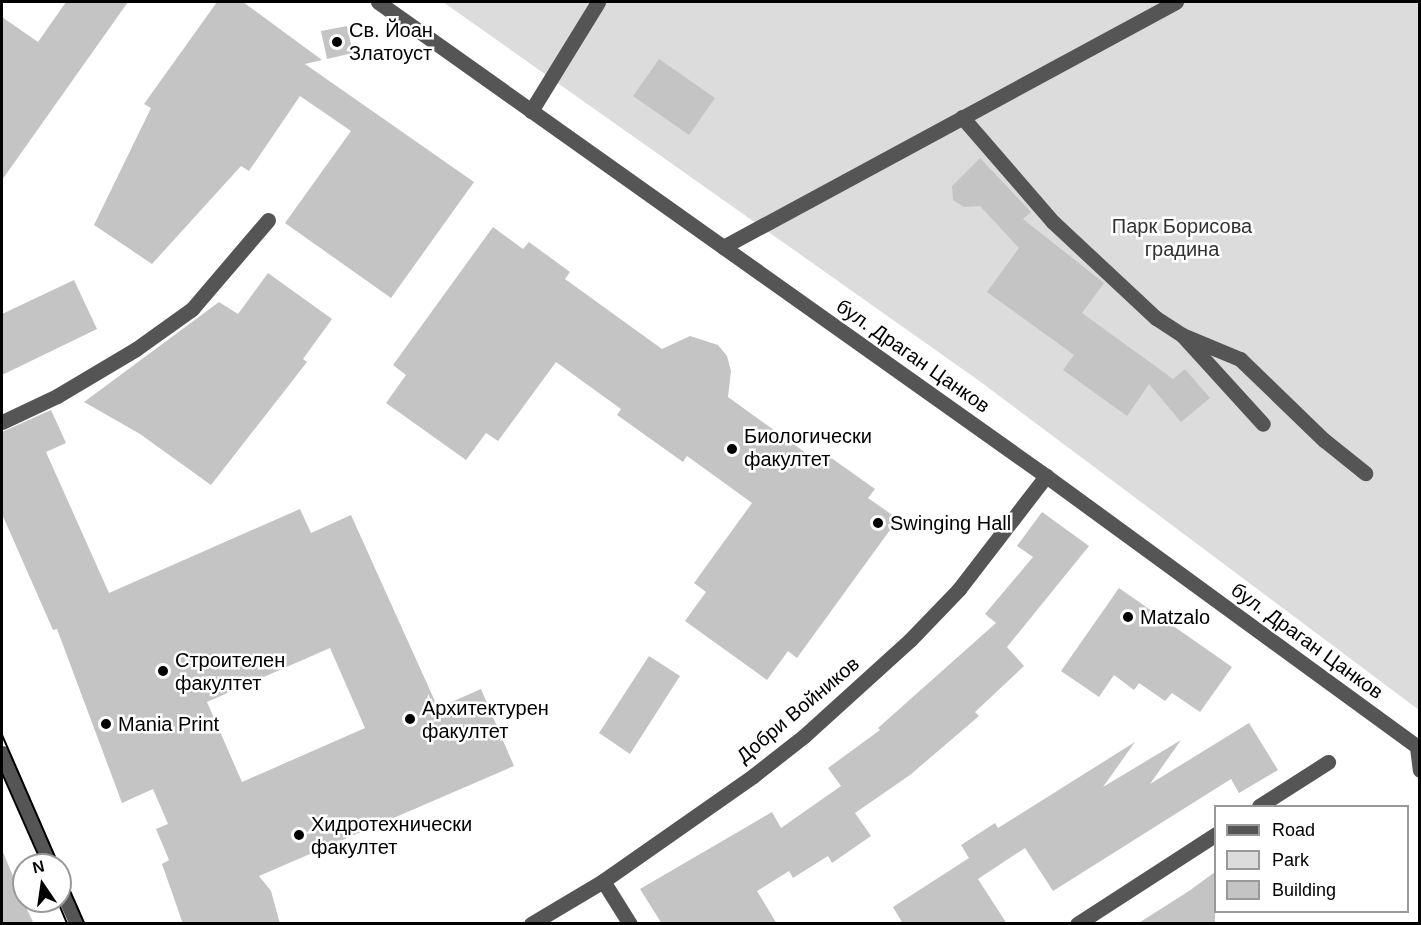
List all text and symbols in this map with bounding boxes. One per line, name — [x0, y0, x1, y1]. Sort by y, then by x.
place label: Св. Йоан Златоуст — [349, 19, 433, 66]
marker: Св. Йоан Златоуст — [330, 35, 344, 49]
park label: Парк Борисова градина — [1112, 215, 1252, 262]
street label: бул. Драган Цанков — [832, 294, 994, 418]
place label: Биологически факултет — [744, 425, 872, 472]
marker: Биологически факултет — [725, 442, 739, 456]
place label: Swinging Hall — [890, 511, 1011, 535]
marker: Swinging Hall — [871, 516, 885, 530]
street label: бул. Драган Цанков — [1226, 578, 1388, 704]
place label: Matzalo — [1140, 605, 1210, 629]
marker: Matzalo — [1121, 610, 1135, 624]
place label: Строителен факултет — [175, 648, 285, 695]
street label: Добри Войников — [732, 652, 864, 768]
marker: Строителен факултет — [156, 664, 170, 678]
place label: Архитектурен факултет — [422, 696, 549, 743]
place label: Mania Print — [118, 712, 219, 736]
marker: Архитектурен факултет — [403, 712, 417, 726]
marker: Mania Print — [99, 717, 113, 731]
legend — [1214, 805, 1409, 913]
place label: Хидротехнически факултет — [311, 812, 472, 859]
text: Road — [1272, 820, 1315, 840]
marker: Хидротехнически факултет — [292, 828, 306, 842]
text: Park — [1272, 850, 1309, 870]
north arrow — [12, 853, 72, 913]
text: N — [31, 857, 46, 877]
text: Building — [1272, 880, 1336, 900]

